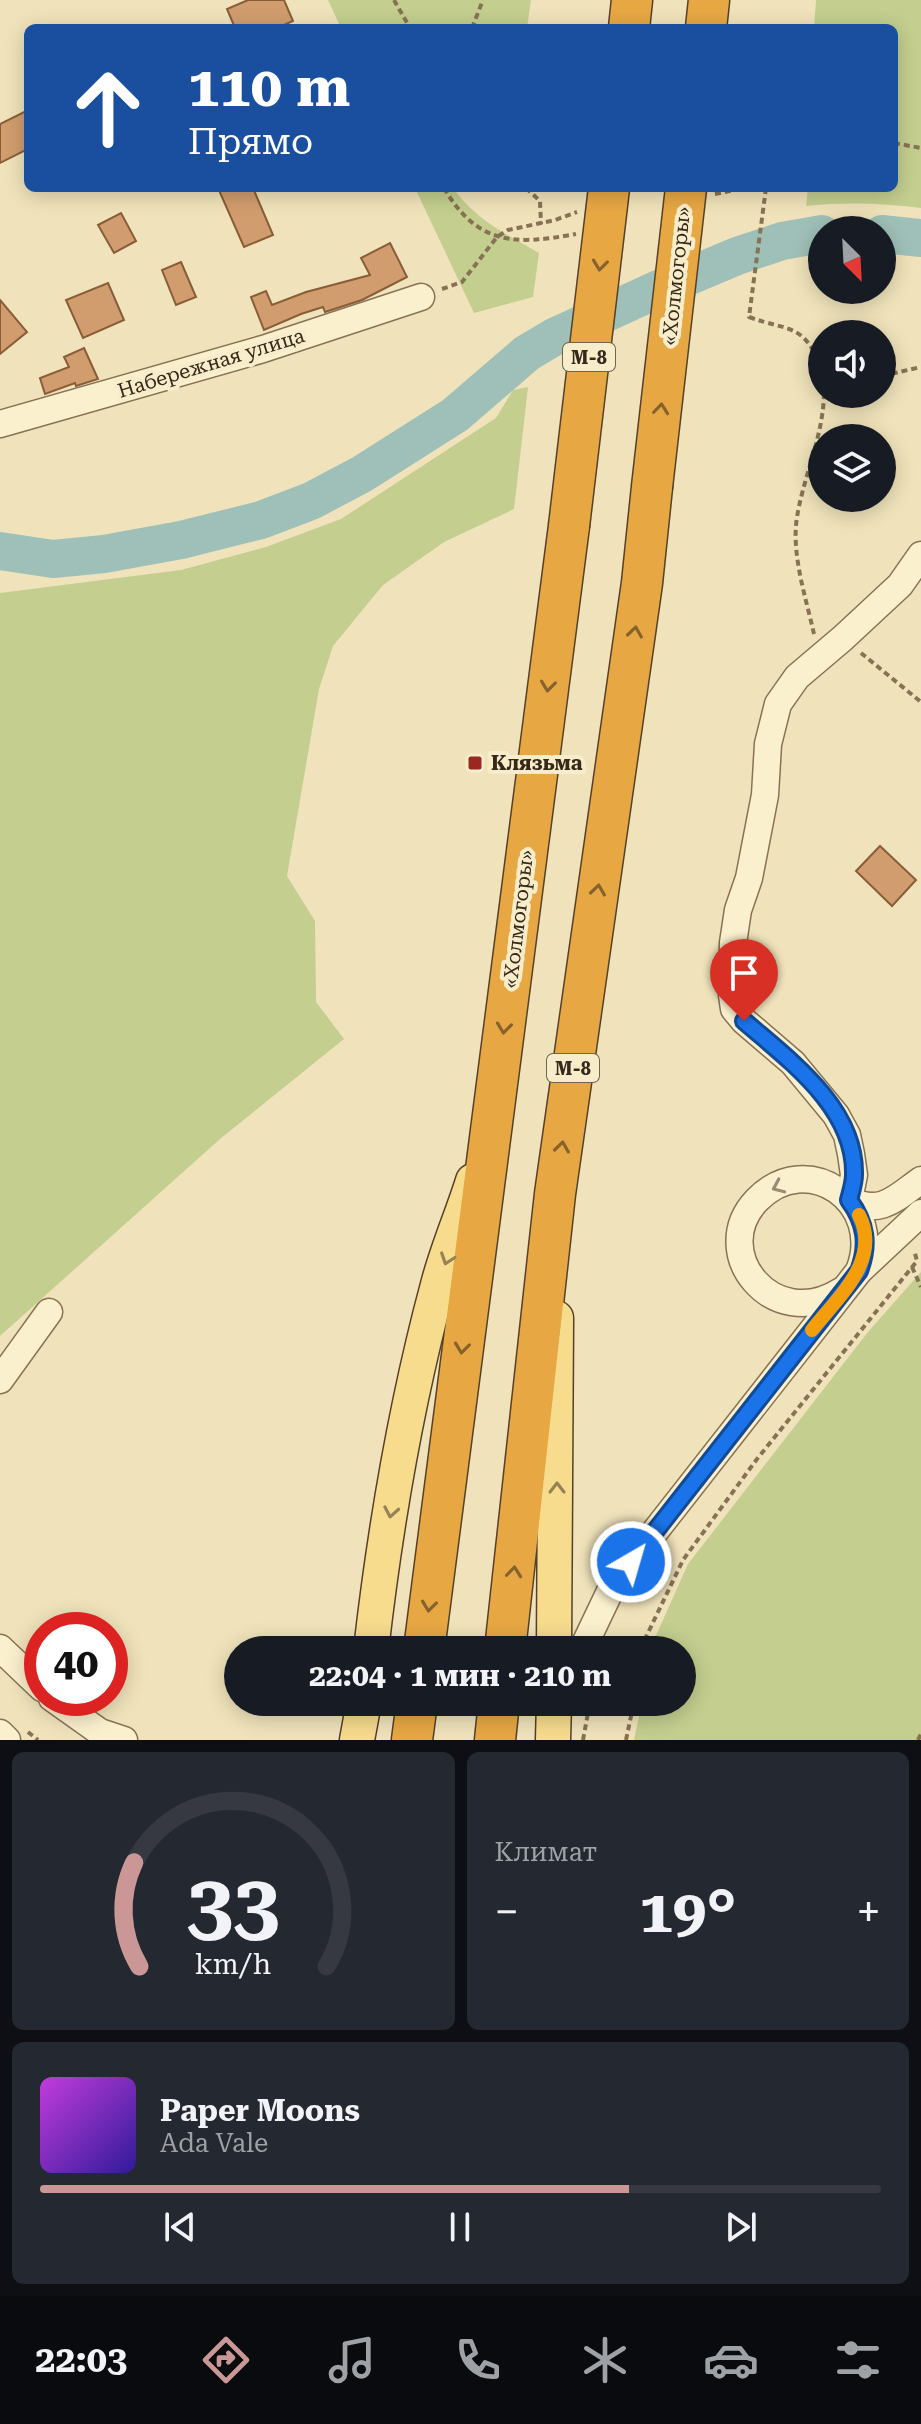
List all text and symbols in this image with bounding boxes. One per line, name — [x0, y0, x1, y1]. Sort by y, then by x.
text: 110 m — [188, 54, 350, 120]
icon: ahead — [56, 56, 160, 160]
text: Прямо — [188, 121, 313, 163]
street label: «Холмогоры» — [657, 206, 695, 346]
north arrow — [808, 216, 896, 304]
map controls — [808, 216, 896, 512]
one-way arrow — [591, 259, 608, 272]
button: sound — [808, 320, 896, 408]
street label: Набережная улица — [115, 323, 307, 403]
road number: М-8 — [563, 343, 615, 371]
one-way arrow — [653, 402, 670, 415]
button: layers — [808, 424, 896, 512]
one-way arrow — [626, 625, 643, 639]
one-way arrow — [540, 680, 557, 693]
place label: Клязьма — [491, 751, 583, 775]
marker: Клязьма — [466, 754, 484, 772]
street label: «Холмогоры» — [498, 848, 538, 990]
one-way arrow — [589, 883, 606, 897]
pin — [710, 939, 778, 1021]
icon: arrive — [722, 951, 766, 995]
one-way arrow — [496, 1021, 513, 1035]
road number: М-8 — [547, 1054, 599, 1082]
one-way arrow — [553, 1140, 570, 1154]
one-way arrow — [772, 1178, 786, 1194]
one-way arrow — [440, 1251, 456, 1265]
one-way arrow — [454, 1342, 471, 1355]
one-way arrow — [548, 1481, 566, 1494]
one-way arrow — [383, 1506, 400, 1519]
position arrow — [589, 1520, 673, 1604]
one-way arrow — [505, 1566, 522, 1579]
one-way arrow — [421, 1599, 438, 1613]
speed limit sign: 40 — [24, 1612, 128, 1716]
text: 22:04 · 1 мин · 210 m — [309, 1658, 611, 1693]
text: Климат — [495, 1837, 597, 1867]
text: 33 — [187, 1856, 280, 1953]
text: 19° — [639, 1876, 736, 1947]
text: − — [495, 1886, 519, 1938]
text: + — [856, 1886, 881, 1938]
text: km/h — [195, 1947, 272, 1981]
text: Paper Moons — [160, 2093, 360, 2128]
text: Ada Vale — [160, 2128, 268, 2158]
icon: previous — [158, 2205, 202, 2249]
icon: pause — [438, 2205, 482, 2249]
icon: next — [719, 2205, 763, 2249]
icon: directions — [198, 2332, 254, 2388]
icon: music — [324, 2332, 380, 2388]
icon: phone — [450, 2332, 506, 2388]
icon: climate — [577, 2332, 633, 2388]
icon: car — [703, 2332, 759, 2388]
icon: filters — [830, 2332, 886, 2388]
text: 22:03 — [35, 2339, 127, 2381]

